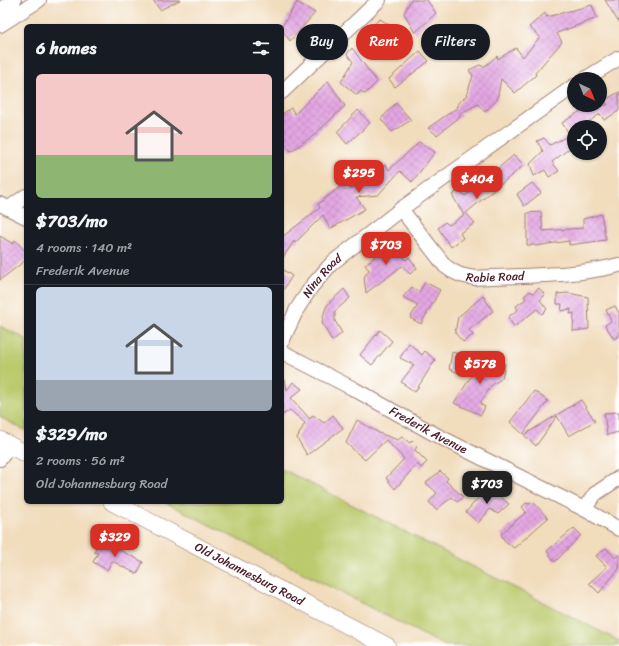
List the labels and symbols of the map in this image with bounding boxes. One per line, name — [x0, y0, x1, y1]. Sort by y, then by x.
north arrow — [567, 72, 607, 112]
pin: $295 — [335, 160, 383, 194]
pin: $404 — [453, 166, 501, 200]
pin: $703 — [362, 232, 410, 266]
street label: Nina Road — [296, 248, 347, 302]
street label: Rabie Road — [464, 265, 526, 289]
pin: $578 — [456, 351, 504, 385]
street label: Frederik Avenue — [385, 400, 472, 460]
pin: $703 — [463, 471, 511, 505]
pin: $329 — [91, 524, 139, 558]
street label: Old Johannesburg Road — [190, 536, 310, 613]

